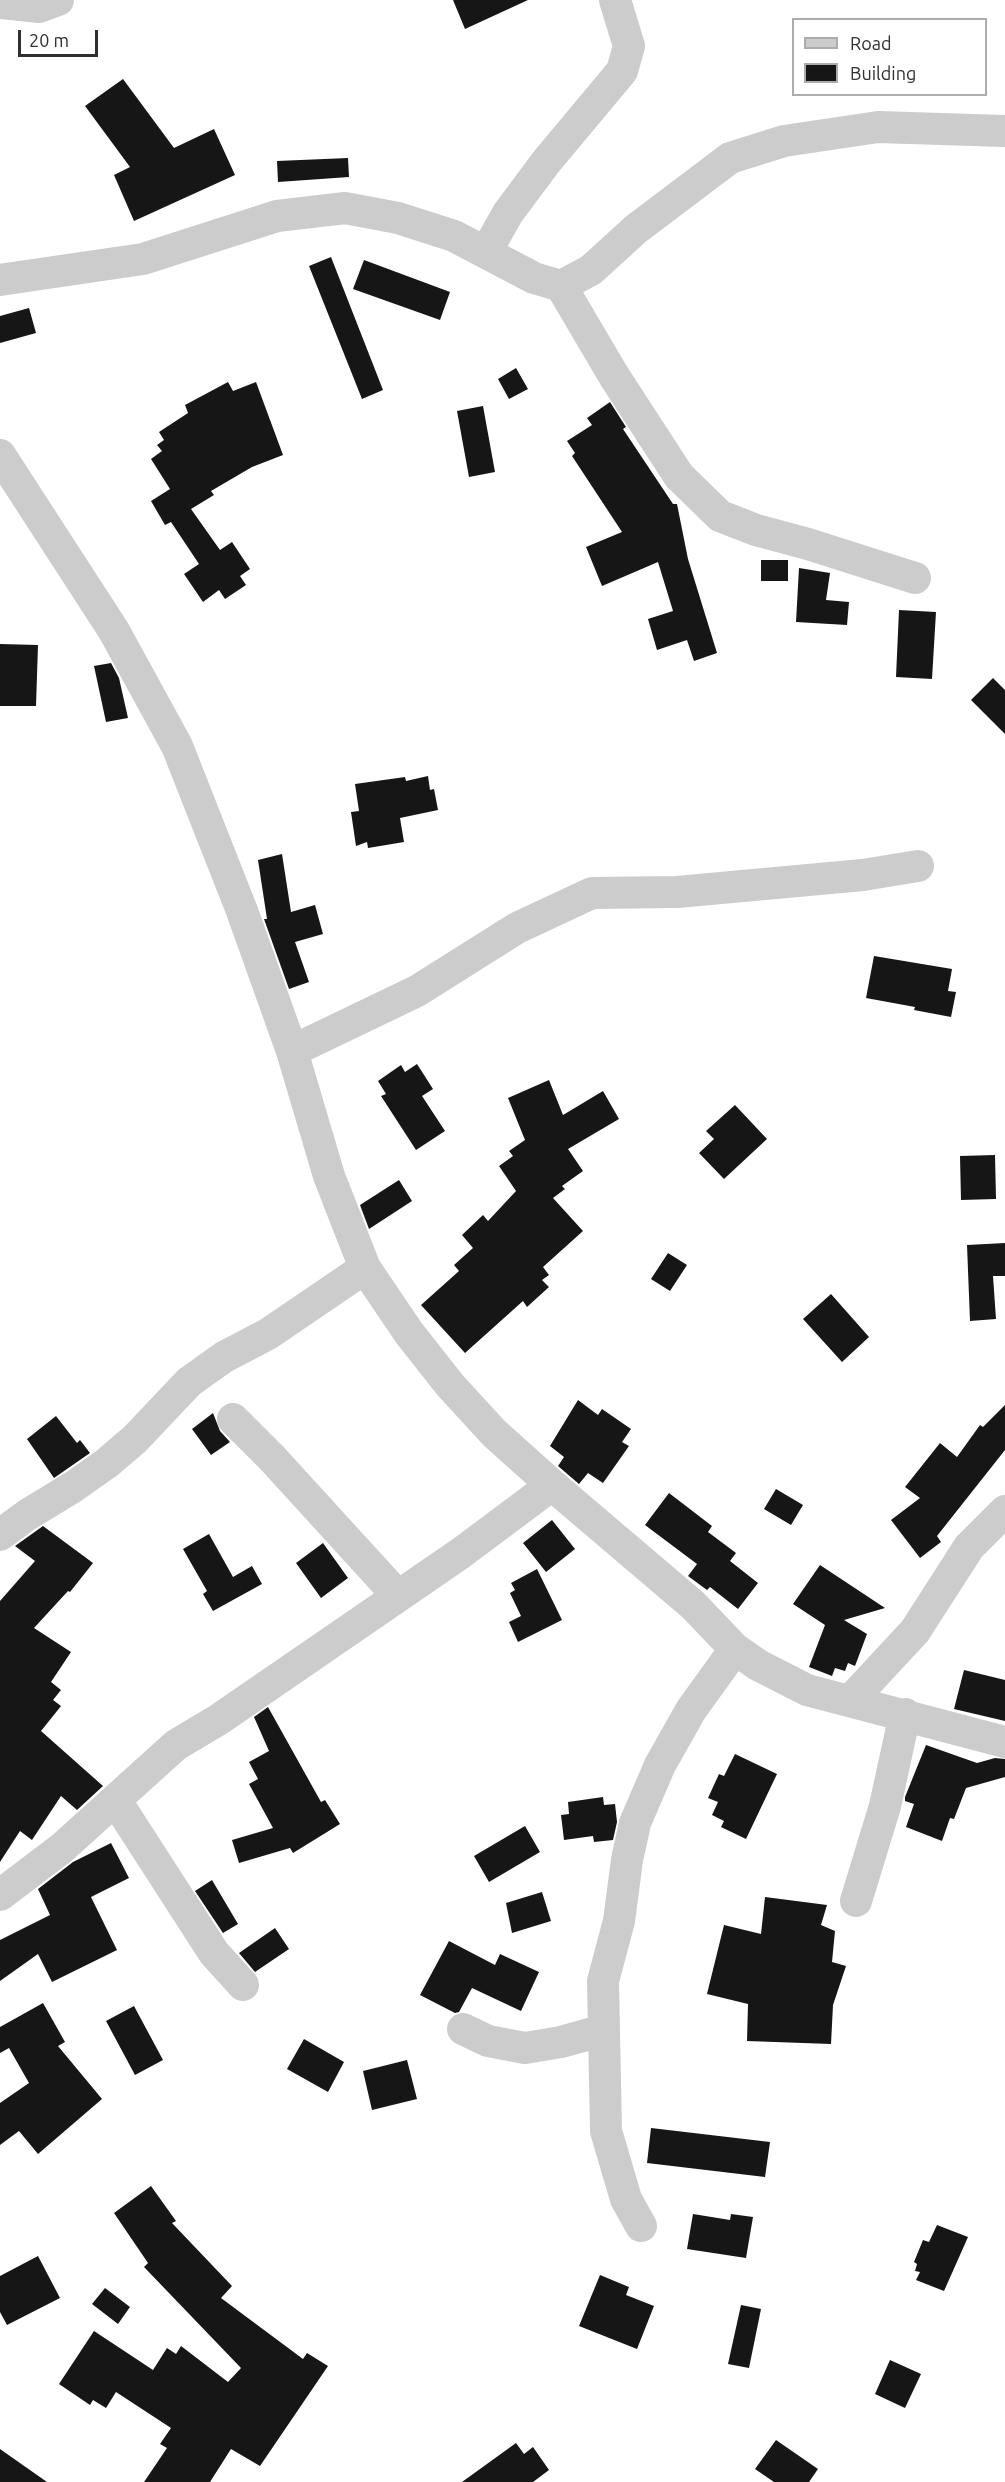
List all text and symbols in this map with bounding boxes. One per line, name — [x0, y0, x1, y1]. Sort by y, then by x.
scale bar — [21, 18, 100, 56]
legend — [792, 18, 987, 96]
text: 20 m — [29, 30, 69, 50]
text: Road — [850, 33, 892, 53]
text: Building — [850, 63, 916, 83]

